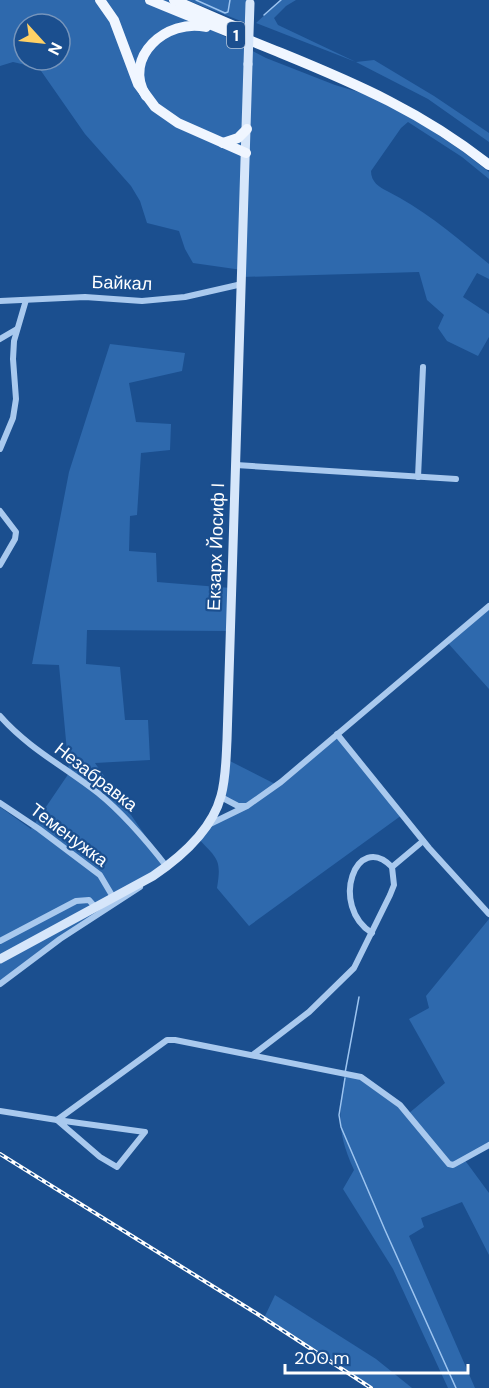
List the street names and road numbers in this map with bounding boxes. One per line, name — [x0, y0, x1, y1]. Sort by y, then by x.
road number: 1 — [227, 22, 245, 48]
street label: Байкал — [91, 270, 153, 296]
street label: Екзарх Йосиф I — [202, 483, 230, 611]
street label: Незабравка — [50, 737, 143, 818]
street label: Теменужка — [25, 798, 114, 873]

